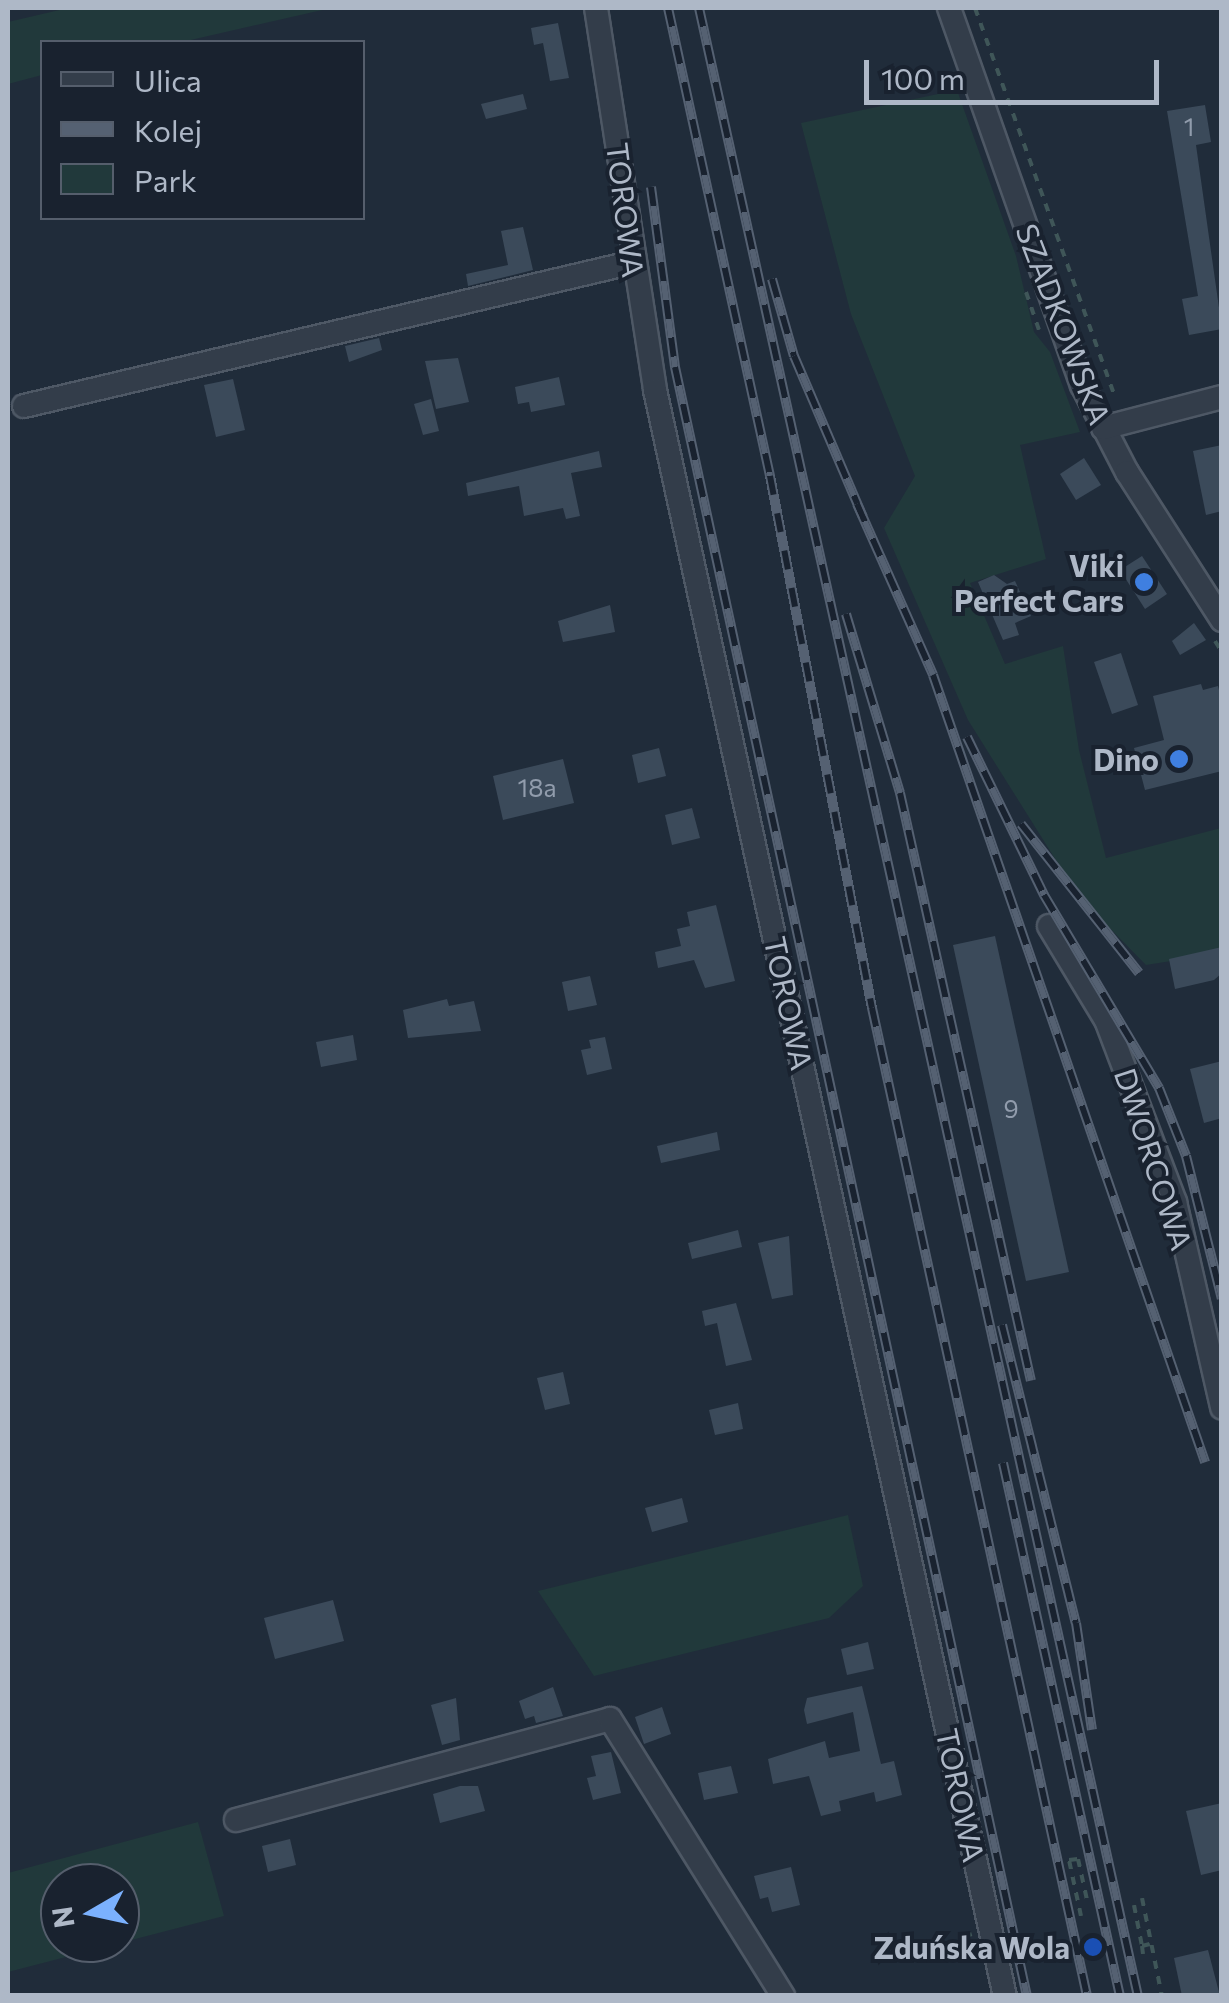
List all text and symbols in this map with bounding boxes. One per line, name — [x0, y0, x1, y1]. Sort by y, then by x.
legend — [40, 40, 365, 220]
scale bar — [869, 40, 1164, 102]
text: 100 m — [881, 59, 965, 96]
text: Ulica — [134, 61, 202, 98]
text: Kolej — [134, 111, 202, 148]
house number: 1 — [1184, 111, 1194, 141]
street label: TOROWA — [600, 141, 652, 279]
text: Park — [134, 161, 197, 198]
street label: SZADKOWSKA — [1009, 219, 1119, 429]
place label: Viki Perfect Cars — [954, 547, 1124, 618]
marker: Viki Perfect Cars — [1133, 571, 1155, 593]
place label: Dino — [1093, 741, 1159, 777]
marker: Dino — [1168, 748, 1190, 770]
house number: 18a — [518, 772, 556, 802]
street label: TOROWA — [757, 933, 821, 1073]
street label: DWORCOWA — [1108, 1064, 1200, 1254]
house number: 9 — [1003, 1093, 1019, 1123]
street label: TOROWA — [929, 1725, 993, 1865]
north arrow — [40, 1863, 140, 1963]
text: N — [44, 1904, 81, 1930]
place label: Zduńska Wola — [873, 1929, 1070, 1965]
marker: Zduńska Wola — [1080, 1934, 1106, 1960]

